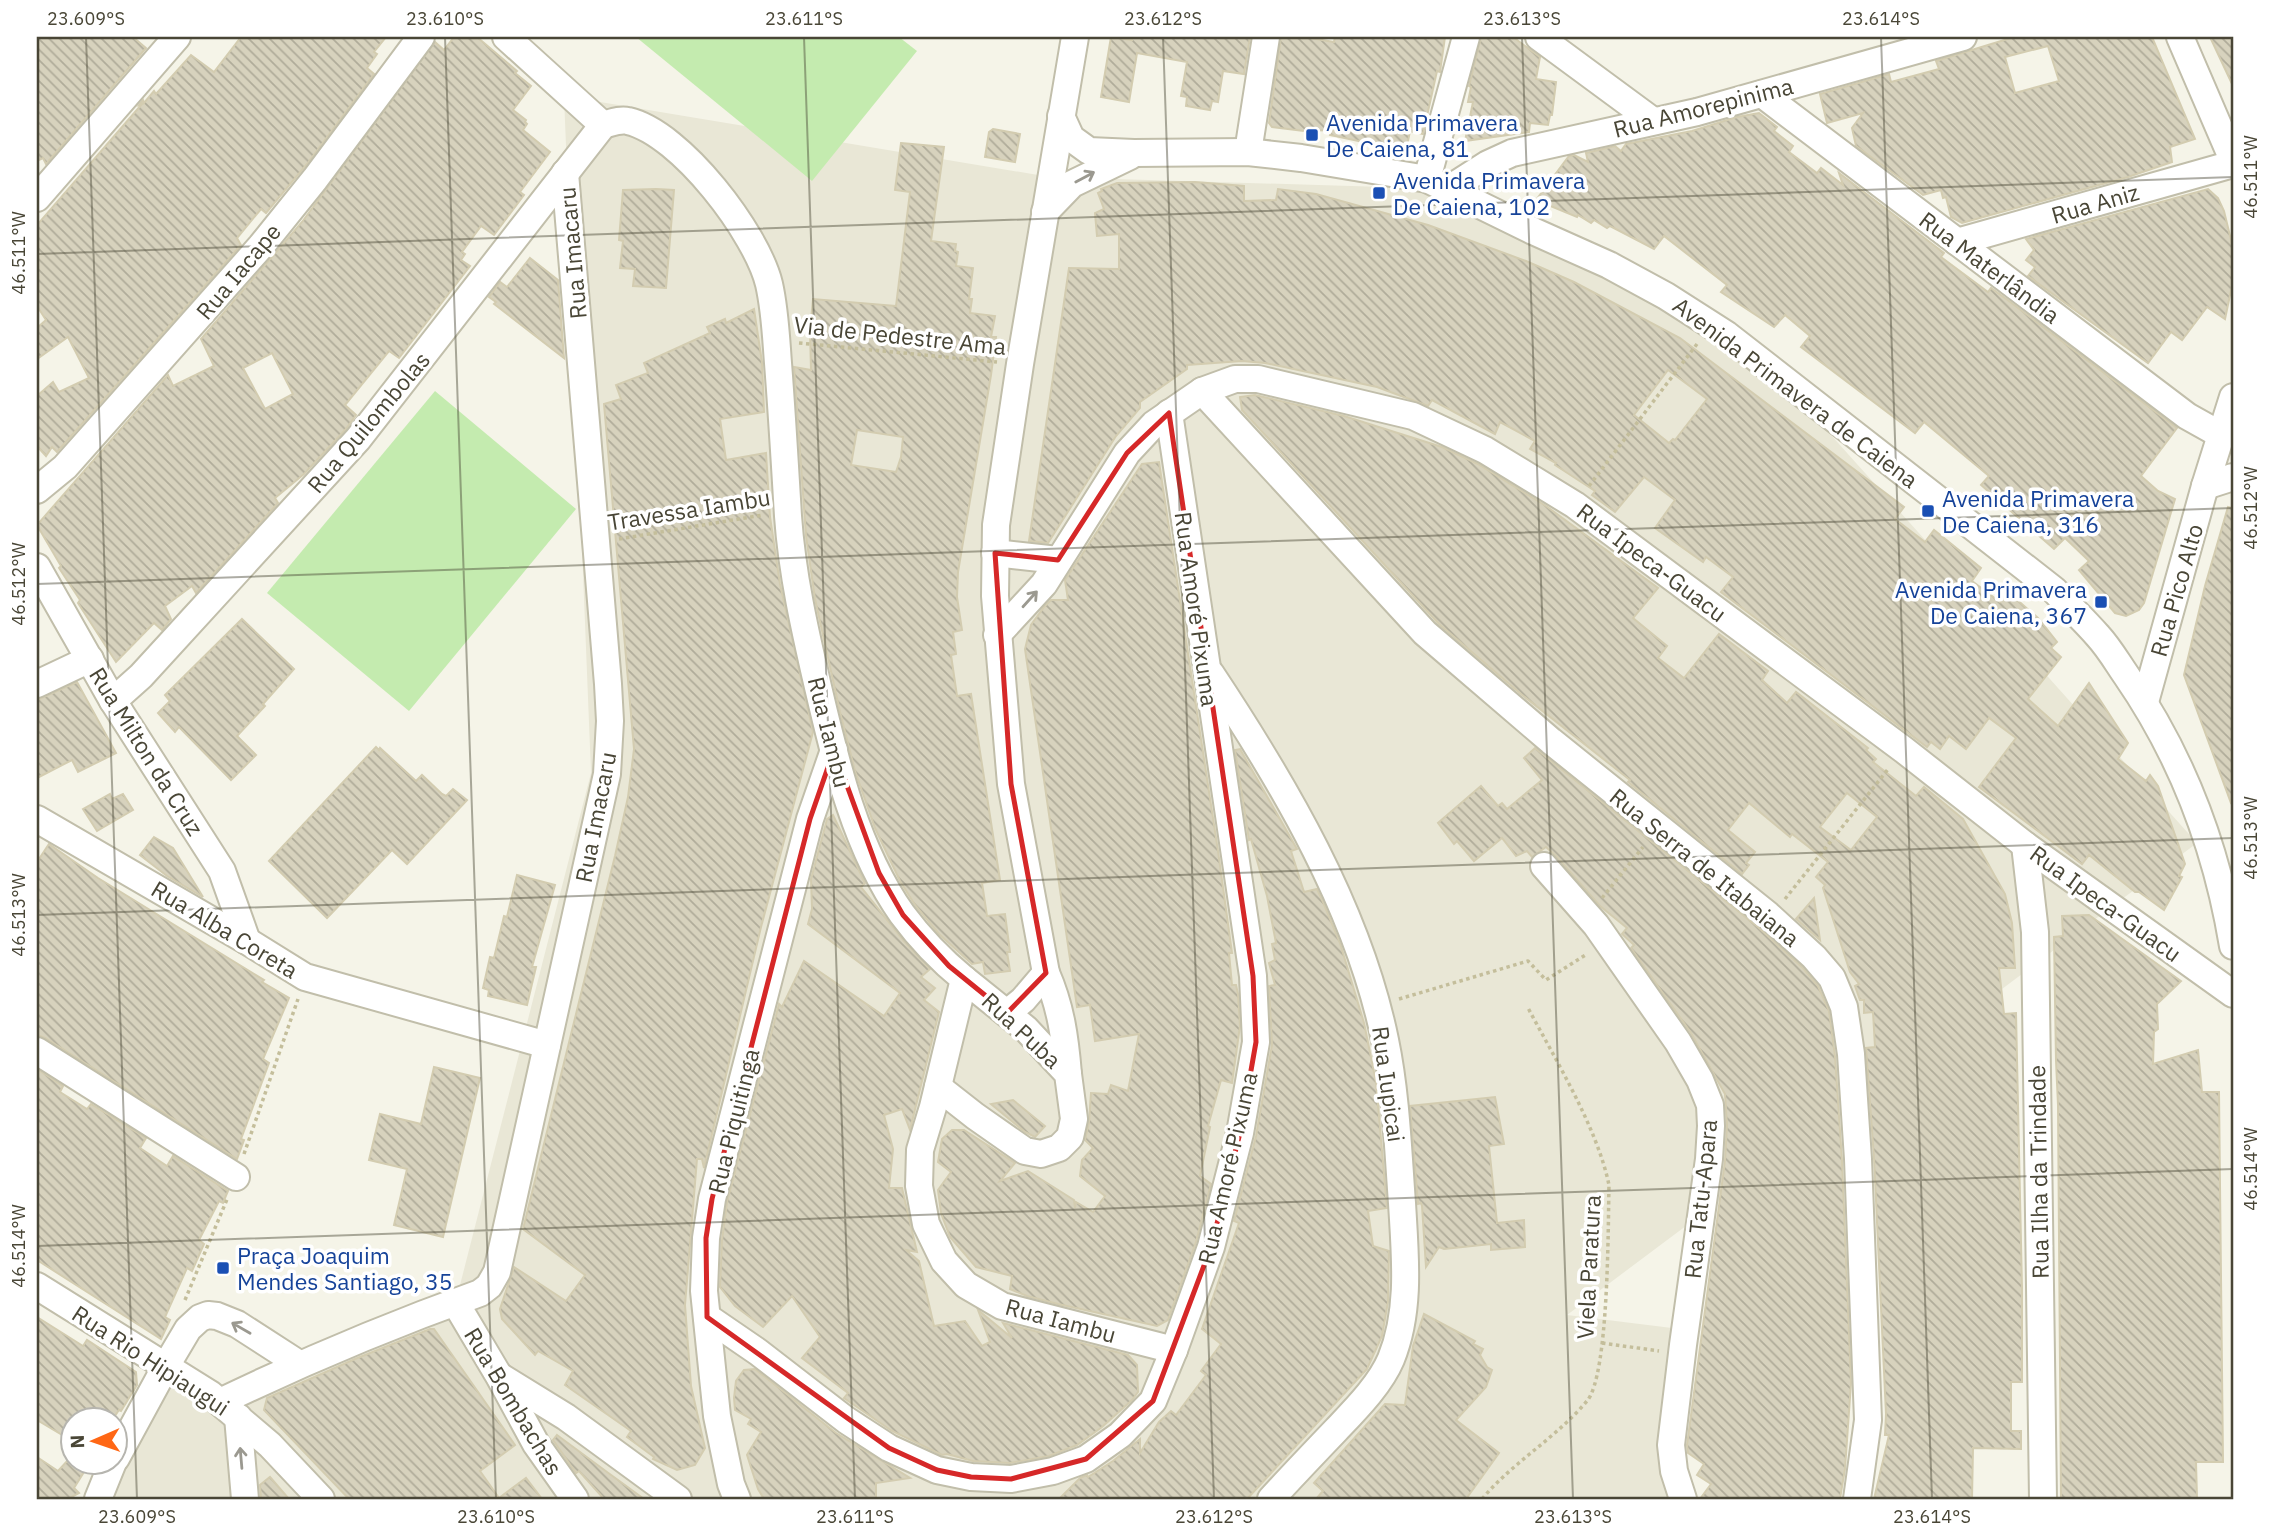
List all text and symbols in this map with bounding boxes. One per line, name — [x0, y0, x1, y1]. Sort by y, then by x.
text: 23.609°S — [47, 7, 125, 30]
text: 23.610°S — [406, 7, 484, 30]
text: 23.611°S — [765, 7, 843, 30]
text: 23.612°S — [1124, 7, 1202, 30]
text: 23.613°S — [1483, 7, 1561, 30]
text: 23.614°S — [1842, 7, 1920, 30]
street label: Rua Amorepinima — [1610, 70, 1796, 144]
place label: Avenida Primavera De Caiena, 81 — [1326, 107, 1518, 163]
marker: Avenida Primavera De Caiena, 81 — [1304, 127, 1320, 143]
text: 46.511°W — [2239, 135, 2262, 219]
place label: Avenida Primavera De Caiena, 102 — [1393, 165, 1585, 221]
one-way arrow — [1075, 169, 1095, 183]
street label: Rua Aniz — [2048, 176, 2142, 230]
marker: Avenida Primavera De Caiena, 102 — [1371, 185, 1387, 201]
street label: Rua Imacaru — [551, 186, 593, 320]
street label: Rua Materlândia — [1914, 204, 2066, 330]
text: 46.511°W — [7, 211, 30, 295]
street label: Rua Iacape — [189, 217, 287, 325]
street label: Avenida Primavera de Caiena — [1667, 290, 1925, 494]
street label: Via de Pedestre Ama — [792, 309, 1008, 361]
street label: Rua Quilombolas — [300, 345, 436, 499]
text: 46.512°W — [2239, 466, 2262, 550]
street label: Travessa Iambu — [606, 481, 772, 537]
place label: Avenida Primavera De Caiena, 316 — [1942, 483, 2134, 539]
street label: Rua Ipeca-Guacu — [1571, 496, 1733, 628]
marker: Avenida Primavera De Caiena, 316 — [1920, 503, 1936, 519]
street label: Rua Amoré Pixuma — [1168, 510, 1226, 708]
street label: Rua Pico Alto — [2143, 520, 2209, 660]
text: 46.512°W — [7, 542, 30, 626]
place label: Avenida Primavera De Caiena, 367 — [1895, 574, 2087, 630]
one-way arrow — [1022, 590, 1038, 608]
marker: Avenida Primavera De Caiena, 367 — [2093, 594, 2109, 610]
street label: Rua Milton da Cruz — [83, 661, 211, 841]
street label: Rua Iambu — [802, 673, 858, 791]
street label: Rua Imacaru — [568, 749, 622, 885]
street label: Rua Serra de Itabaiana — [1604, 781, 1806, 953]
text: 46.513°W — [2239, 796, 2262, 880]
street label: Rua Ipeca-Guacu — [2024, 838, 2188, 968]
text: 46.513°W — [7, 873, 30, 957]
street label: Rua Alba Coreta — [146, 873, 304, 985]
street label: Rua Puba — [976, 986, 1068, 1074]
street label: Rua Iupicai — [1366, 1024, 1412, 1144]
street label: Rua Piquitinga — [700, 1045, 766, 1197]
street label: Rua Ilha da Trindade — [2021, 1065, 2055, 1279]
street label: Rua Amoré Pixuma — [1190, 1069, 1264, 1267]
street label: Rua Tatu-Apara — [1677, 1118, 1723, 1280]
text: 46.514°W — [2239, 1127, 2262, 1211]
street label: Viela Paratura — [1569, 1194, 1607, 1340]
text: 46.514°W — [7, 1204, 30, 1288]
place label: Praça Joaquim Mendes Santiago, 35 — [237, 1240, 453, 1296]
marker: Praça Joaquim Mendes Santiago, 35 — [215, 1260, 231, 1276]
street label: Rua Iambu — [1002, 1291, 1120, 1349]
street label: Rua Rio Hipiaugui — [67, 1298, 235, 1422]
one-way arrow — [232, 1321, 252, 1335]
street label: Rua Bombachas — [458, 1322, 570, 1480]
north arrow — [60, 1406, 130, 1476]
text: N — [65, 1434, 89, 1449]
one-way arrow — [235, 1448, 248, 1470]
text: 23.609°S — [98, 1505, 176, 1528]
text: 23.610°S — [457, 1505, 535, 1528]
text: 23.611°S — [816, 1505, 894, 1528]
text: 23.612°S — [1175, 1505, 1253, 1528]
text: 23.613°S — [1534, 1505, 1612, 1528]
text: 23.614°S — [1893, 1505, 1971, 1528]

